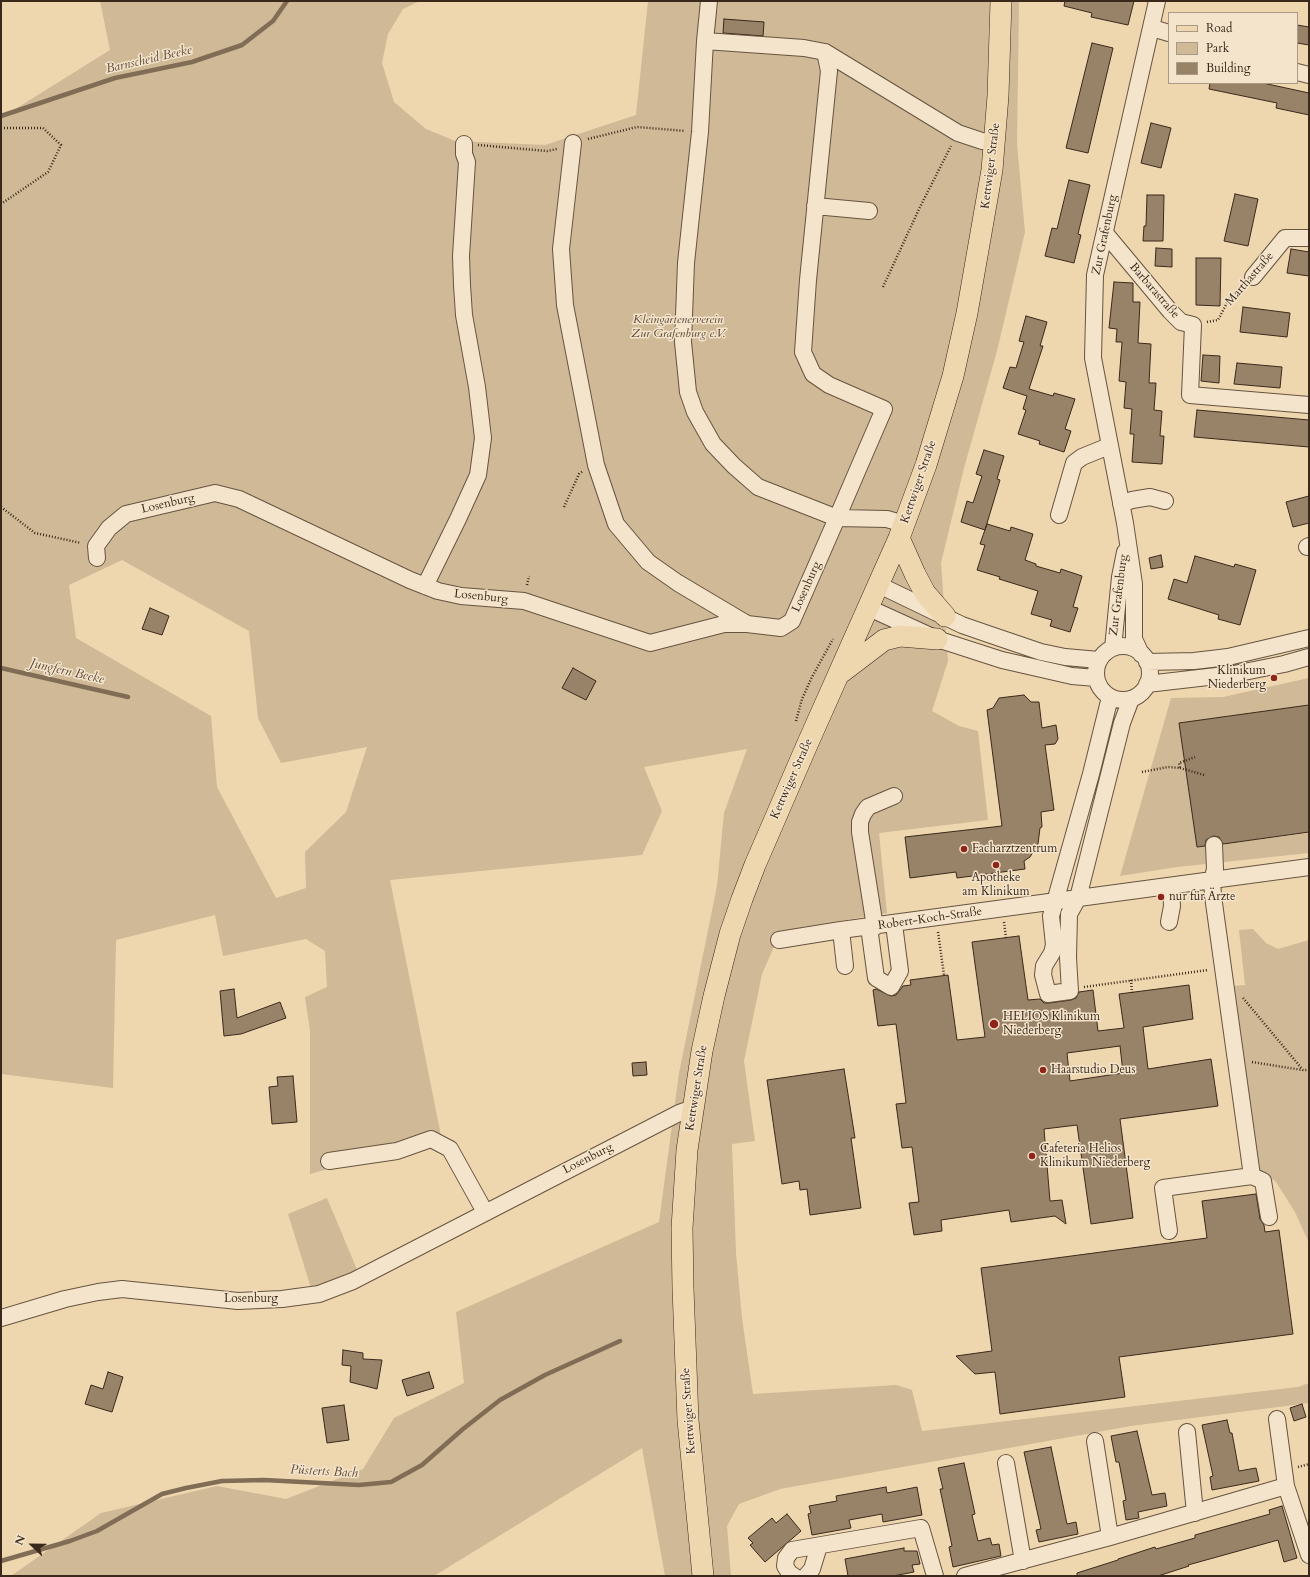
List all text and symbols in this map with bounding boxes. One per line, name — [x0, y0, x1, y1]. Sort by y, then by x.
legend — [1168, 12, 1298, 84]
text: Road — [1206, 20, 1232, 36]
text: Park — [1206, 40, 1229, 56]
water label: Barnscheid Beeke — [104, 43, 194, 77]
text: Building — [1206, 60, 1250, 76]
street label: Kettwiger Straße — [979, 122, 1003, 210]
street label: Zur Grafenburg — [1089, 193, 1121, 277]
street label: Marthastraße — [1223, 249, 1277, 309]
street label: Barbarastraße — [1126, 260, 1182, 322]
park label: Kleingärtenerverein Zur Grafenburg e.V. — [631, 313, 725, 341]
street label: Kettwiger Straße — [898, 439, 940, 525]
street label: Losenburg — [140, 491, 196, 517]
street label: Zur Grafenburg — [1107, 553, 1131, 637]
street label: Losenburg — [789, 559, 825, 615]
street label: Losenburg — [453, 587, 509, 607]
water label: Jungfern Beeke — [28, 656, 106, 688]
place label: Klinikum Niederberg — [1208, 664, 1266, 692]
marker: Klinikum Niederberg — [1269, 673, 1279, 683]
street label: Kettwiger Straße — [768, 736, 816, 822]
place label: Facharztzentrum — [972, 842, 1057, 856]
marker: Facharztzentrum — [959, 844, 969, 854]
marker: Apotheke am Klinikum — [991, 860, 1001, 870]
place label: Apotheke am Klinikum — [962, 871, 1030, 899]
place label: nur für Ärzte — [1169, 890, 1235, 904]
marker: nur für Ärzte — [1156, 892, 1166, 902]
street label: Robert-Koch-Straße — [877, 905, 983, 933]
place label: HELIOS Klinikum Niederberg — [1003, 1010, 1100, 1038]
marker: HELIOS Klinikum Niederberg — [988, 1018, 1000, 1030]
street label: Kettwiger Straße — [683, 1044, 711, 1132]
place label: Haarstudio Deus — [1051, 1063, 1135, 1077]
marker: Haarstudio Deus — [1038, 1065, 1048, 1075]
street label: Losenburg — [561, 1140, 615, 1178]
place label: Cafeteria Helios Klinikum Niederberg — [1040, 1142, 1150, 1170]
marker: Cafeteria Helios Klinikum Niederberg — [1027, 1151, 1037, 1161]
street label: Losenburg — [224, 1292, 278, 1306]
street label: Kettwiger Straße — [679, 1367, 699, 1455]
water label: Püsterts Bach — [290, 1462, 358, 1482]
north arrow — [12, 1525, 52, 1565]
text: N — [12, 1533, 29, 1548]

